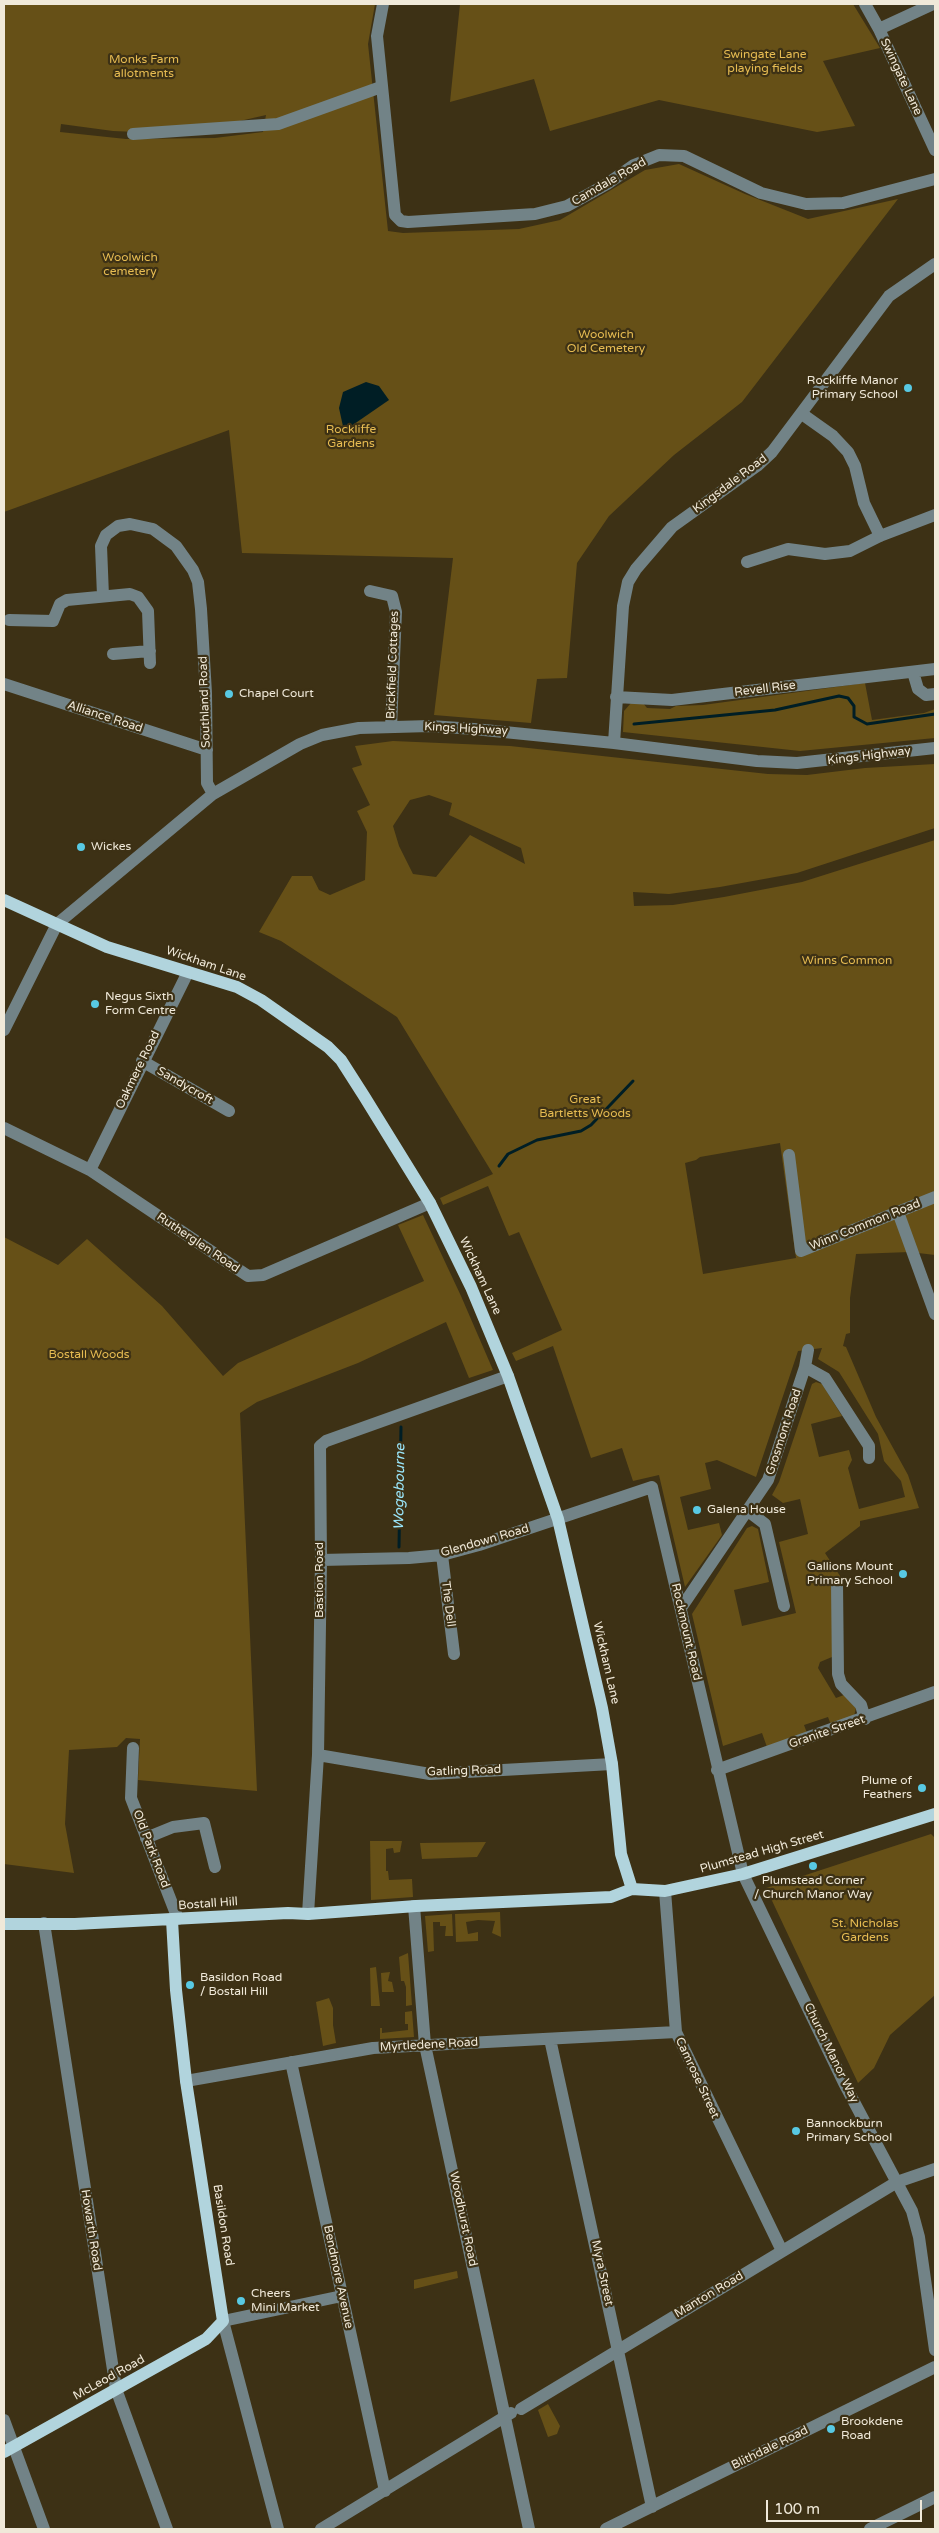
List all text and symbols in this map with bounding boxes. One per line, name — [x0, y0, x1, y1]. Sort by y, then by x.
street label: Swingate Lane — [877, 36, 925, 118]
park label: Swingate Lane playing fields — [723, 48, 807, 76]
park label: Monks Farm allotments — [109, 53, 179, 81]
street label: Camdale Road — [569, 155, 649, 209]
park label: Woolwich cemetery — [102, 251, 158, 279]
park label: Woolwich Old Cemetery — [567, 328, 645, 356]
place label: Rockliffe Manor Primary School — [807, 374, 898, 402]
marker: Rockliffe Manor Primary School — [902, 382, 914, 394]
park label: Rockliffe Gardens — [326, 423, 376, 451]
street label: Kingsdale Road — [690, 451, 770, 517]
street label: Brickfield Cottages — [384, 611, 402, 719]
street label: Southland Road — [196, 656, 214, 748]
street label: Revell Rise — [734, 678, 796, 700]
place label: Chapel Court — [239, 687, 314, 701]
marker: Chapel Court — [223, 688, 235, 700]
street label: Alliance Road — [66, 698, 144, 736]
street label: Kings Highway — [424, 720, 508, 738]
street label: Kings Highway — [826, 744, 912, 768]
place label: Wickes — [91, 840, 131, 854]
marker: Wickes — [75, 841, 87, 853]
street label: Wickham Lane — [164, 944, 248, 984]
park label: Winns Common — [802, 954, 892, 968]
place label: Negus Sixth Form Centre — [105, 990, 176, 1018]
marker: Negus Sixth Form Centre — [89, 998, 101, 1010]
street label: Oakmere Road — [113, 1029, 163, 1111]
street label: Sandycroft — [154, 1064, 216, 1108]
park label: Great Bartletts Woods — [539, 1093, 631, 1121]
street label: Winn Common Road — [808, 1196, 922, 1254]
street label: Rutherglen Road — [154, 1210, 242, 1276]
street label: Wickham Lane — [456, 1235, 504, 1317]
park label: Bostall Woods — [48, 1348, 130, 1362]
street label: Grosmont Road — [763, 1387, 805, 1477]
water label: Wogebourne — [391, 1444, 409, 1530]
place label: Galena House — [707, 1503, 786, 1517]
marker: Galena House — [691, 1504, 703, 1516]
street label: Glendown Road — [439, 1522, 531, 1560]
street label: Bastion Road — [313, 1542, 327, 1618]
place label: Gallions Mount Primary School — [807, 1560, 893, 1588]
marker: Gallions Mount Primary School — [897, 1568, 909, 1580]
street label: The Dell — [438, 1580, 458, 1628]
street label: Rockmount Road — [668, 1582, 704, 1682]
street label: Wickham Lane — [590, 1621, 622, 1705]
street label: Granite Street — [787, 1712, 867, 1752]
street label: Gatling Road — [427, 1763, 501, 1779]
place label: Plume of Feathers — [861, 1774, 912, 1802]
marker: Plume of Feathers — [916, 1782, 928, 1794]
street label: Old Park Road — [130, 1808, 172, 1890]
street label: Plumstead High Street — [699, 1827, 825, 1877]
marker: Plumstead Corner / Church Manor Way — [807, 1860, 819, 1872]
place label: Plumstead Corner / Church Manor Way — [754, 1874, 872, 1902]
street label: Bostall Hill — [178, 1895, 238, 1913]
park label: St. Nicholas Gardens — [832, 1917, 898, 1945]
place label: Basildon Road / Bostall Hill — [200, 1971, 282, 1999]
marker: Basildon Road / Bostall Hill — [184, 1979, 196, 1991]
street label: Church Manor Way — [801, 2001, 861, 2105]
street label: Myrtledene Road — [379, 2035, 479, 2055]
street label: Camrose Street — [672, 2035, 722, 2121]
place label: Bannockburn Primary School — [806, 2117, 892, 2145]
marker: Bannockburn Primary School — [790, 2125, 802, 2137]
street label: Woodhurst Road — [446, 2170, 480, 2268]
street label: Basildon Road — [209, 2183, 237, 2267]
street label: Howarth Road — [77, 2188, 105, 2272]
street label: Bendmore Avenue — [320, 2224, 356, 2330]
street label: Myra Street — [588, 2239, 616, 2307]
street label: Manton Road — [672, 2269, 746, 2321]
place label: Cheers Mini Market — [251, 2287, 320, 2315]
marker: Cheers Mini Market — [235, 2295, 247, 2307]
street label: McLeod Road — [71, 2352, 147, 2404]
place label: Brookdene Road — [841, 2415, 903, 2443]
street label: Blithdale Road — [729, 2423, 811, 2473]
marker: Brookdene Road — [825, 2423, 837, 2435]
scale bar — [769, 2490, 925, 2522]
text: 100 m — [774, 2500, 820, 2518]

